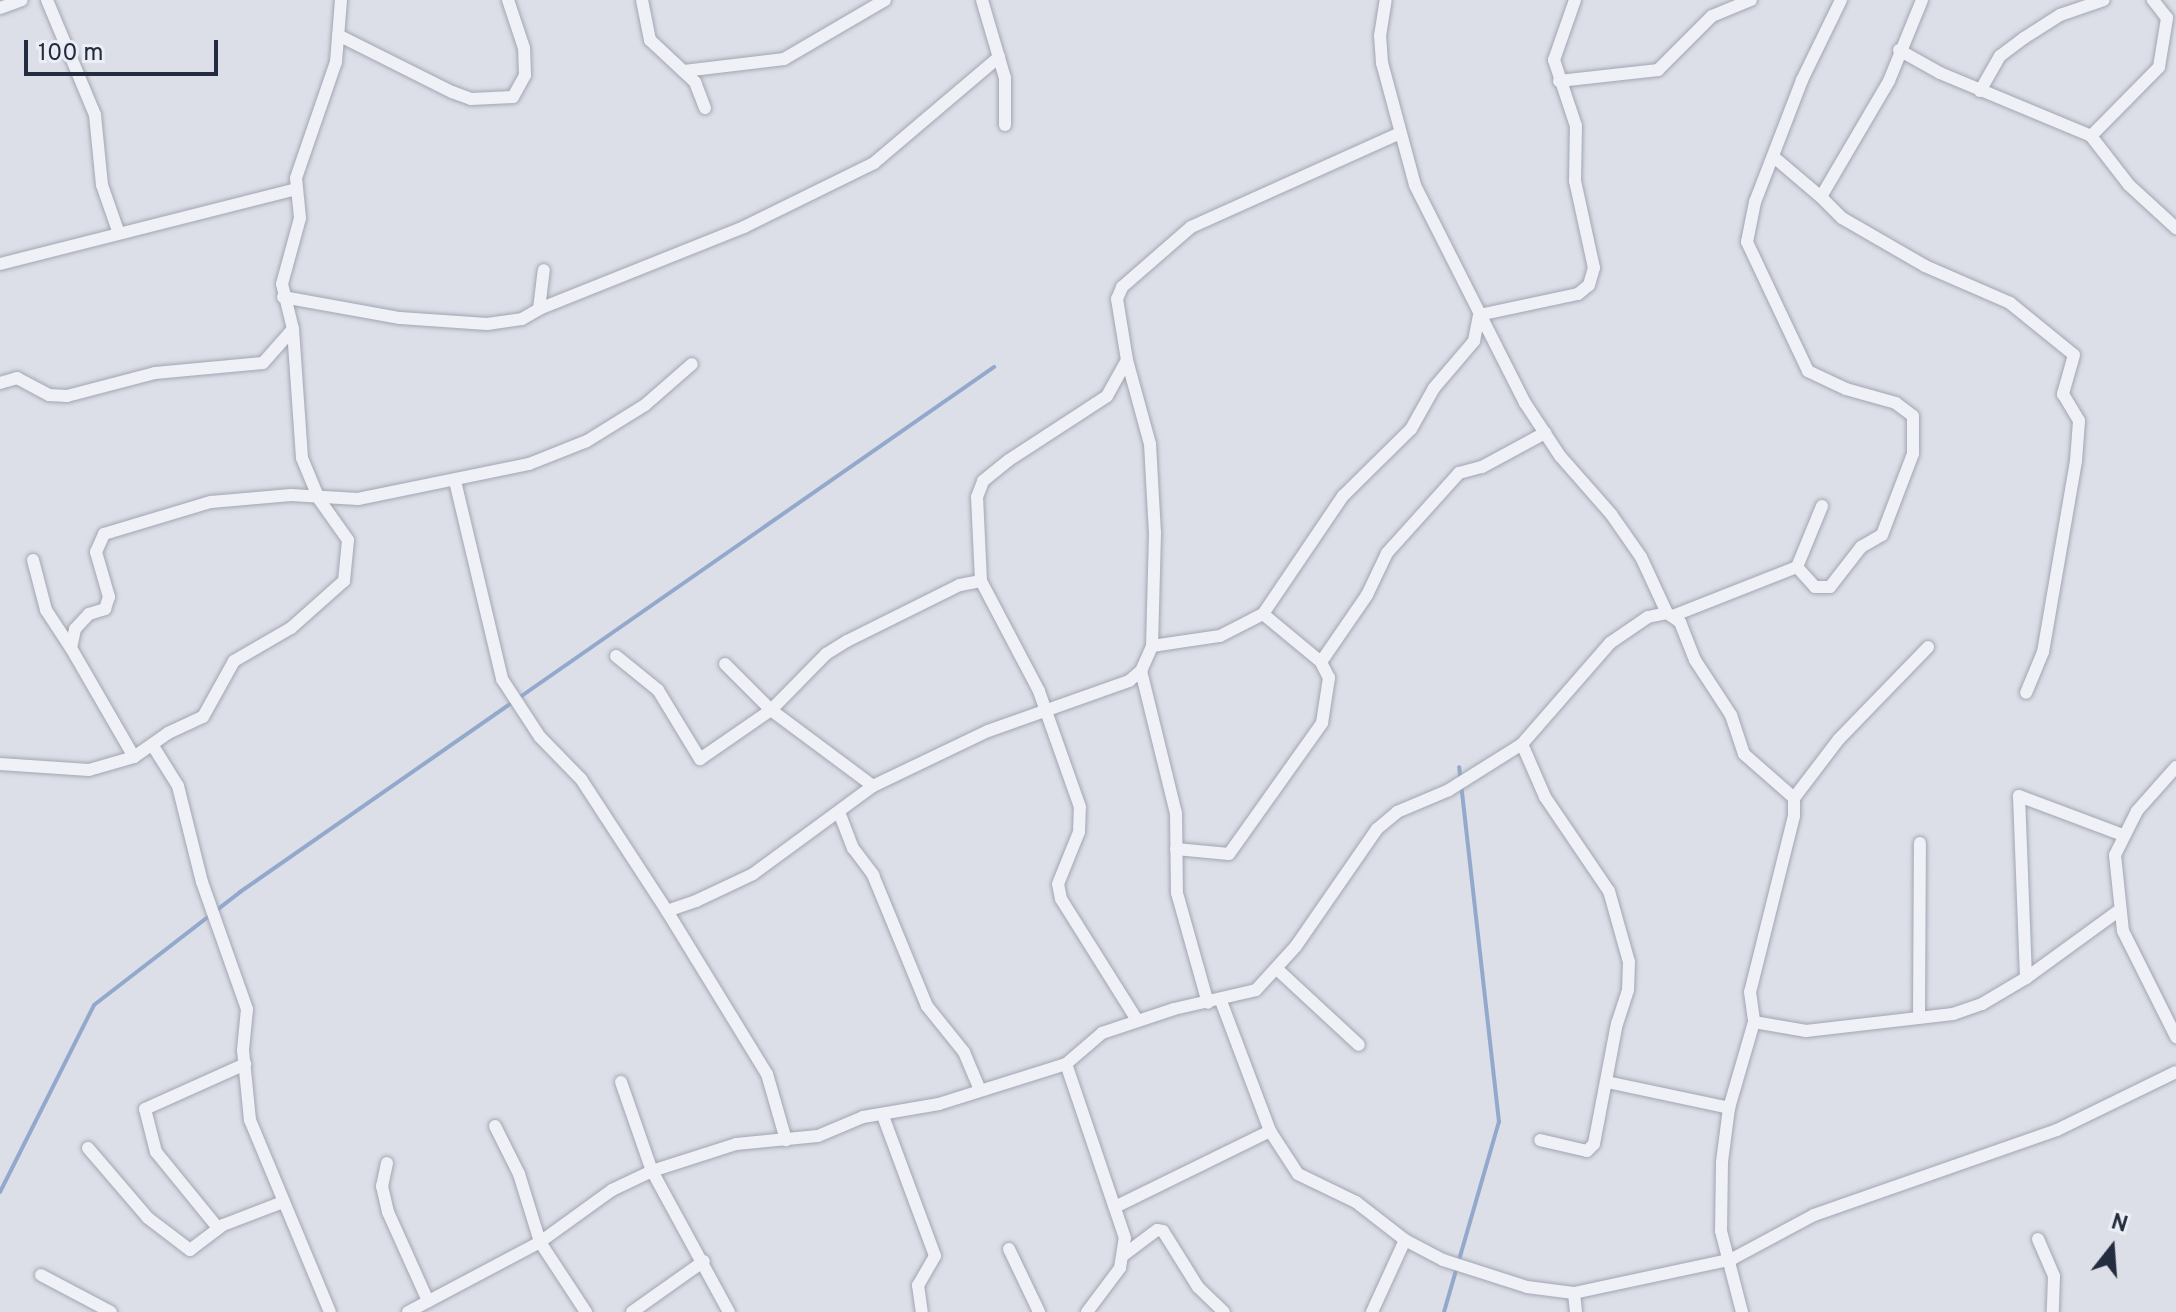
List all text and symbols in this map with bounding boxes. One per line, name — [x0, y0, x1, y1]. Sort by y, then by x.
scale bar — [28, 24, 222, 74]
text: 100 m — [38, 39, 104, 69]
north arrow — [2072, 1208, 2152, 1288]
text: N — [2108, 1209, 2131, 1240]

